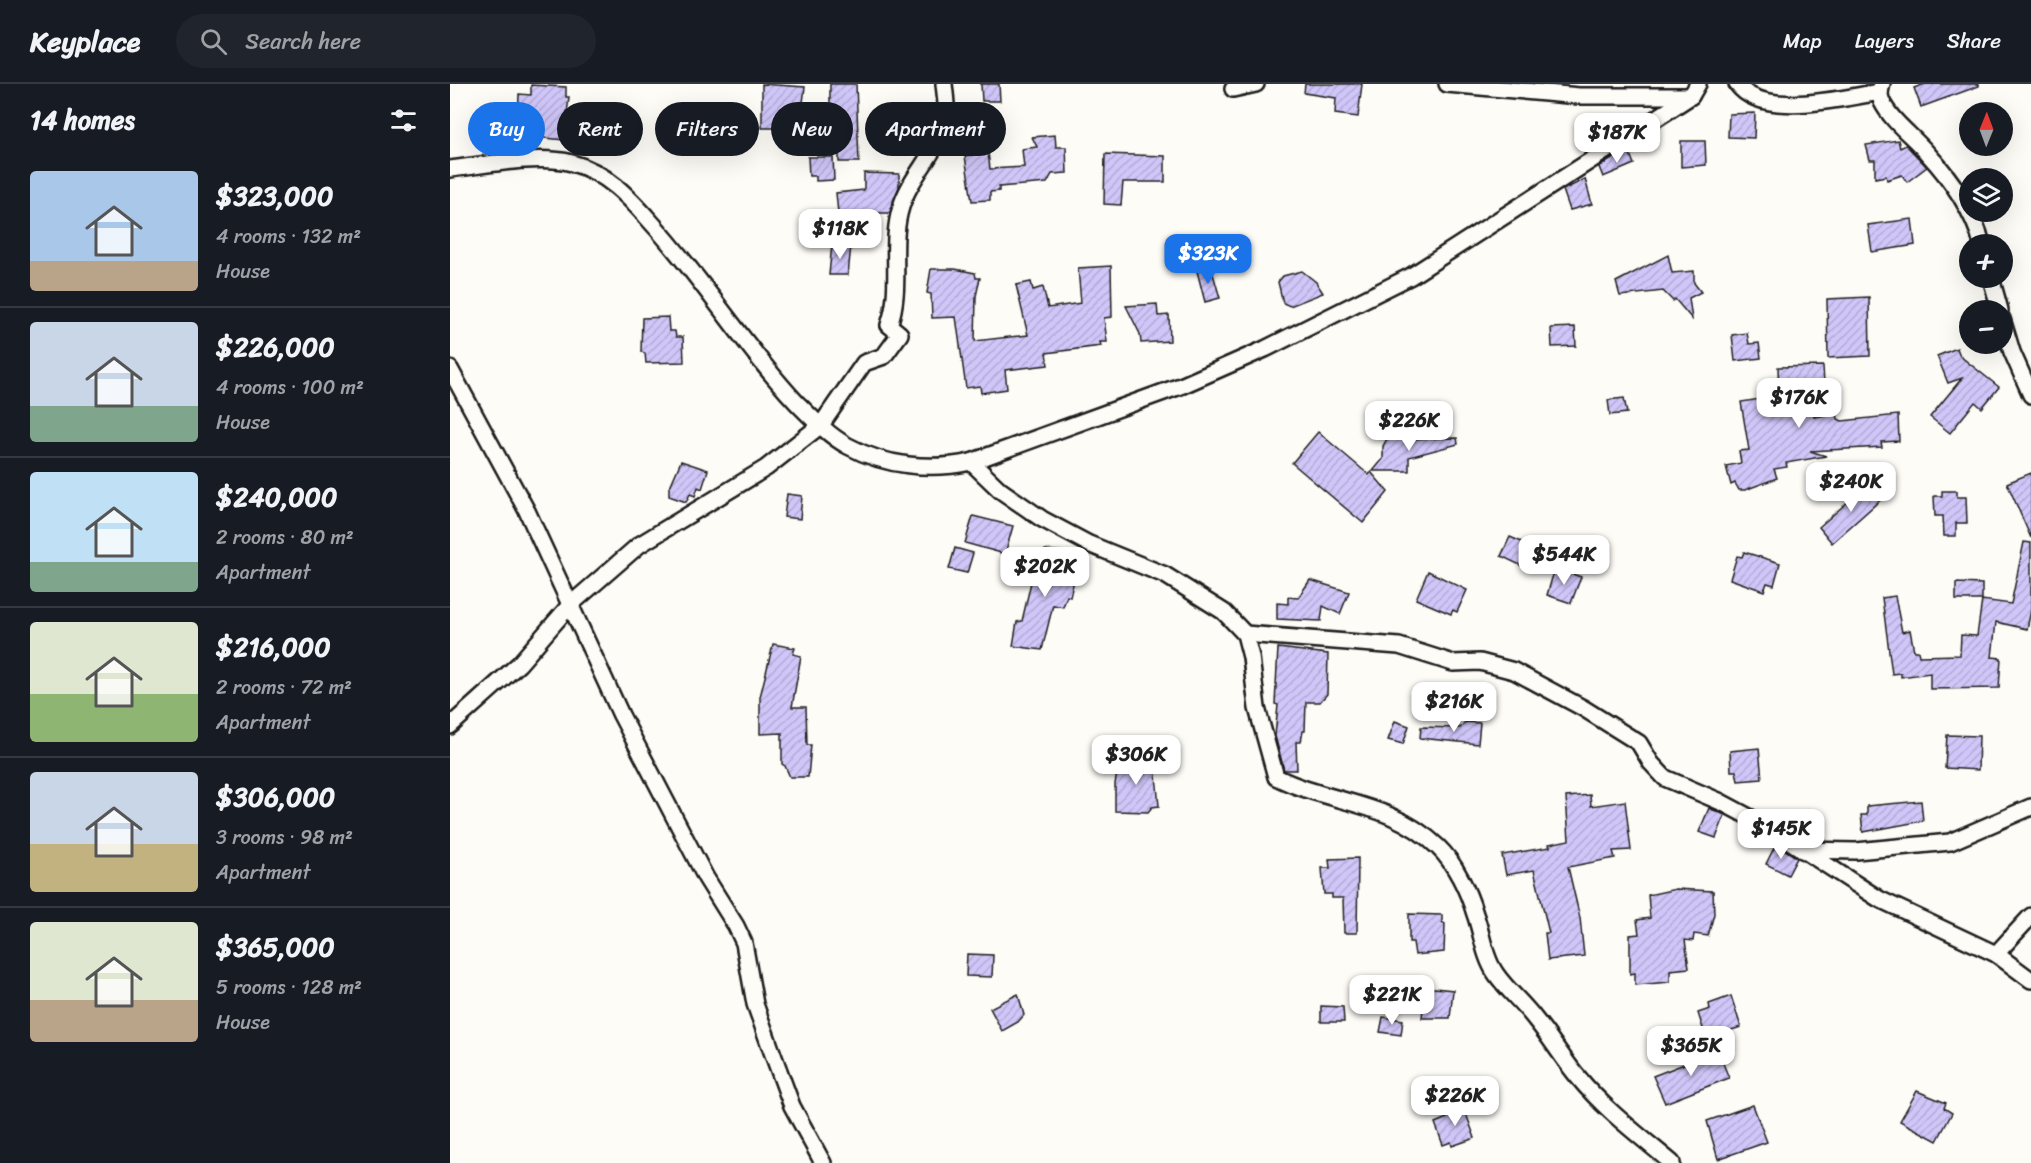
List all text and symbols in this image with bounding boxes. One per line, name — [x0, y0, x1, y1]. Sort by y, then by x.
search box — [176, 14, 596, 68]
text: Keyplace — [30, 17, 140, 66]
text: Search here — [245, 22, 361, 61]
text: Map — [1783, 22, 1822, 60]
text: Layers — [1855, 22, 1914, 60]
text: Share — [1947, 22, 2001, 60]
icon: search — [197, 25, 230, 58]
text: 14 homes — [30, 97, 135, 143]
chip: Buy — [468, 102, 545, 156]
chip: Rent — [557, 102, 643, 156]
chip: Filters — [655, 102, 759, 156]
chip: New — [771, 102, 853, 156]
chip: Apartment — [865, 102, 1006, 156]
north arrow — [1959, 102, 2013, 156]
map controls — [1959, 102, 2013, 354]
icon: filters — [387, 104, 420, 137]
pin: $187K — [1575, 113, 1659, 164]
text: $187K — [1588, 115, 1646, 150]
button: layers — [1959, 168, 2013, 222]
text: $323,000 — [216, 173, 333, 219]
icon: home — [78, 195, 150, 267]
pin: $118K — [798, 209, 882, 260]
text: $118K — [813, 211, 867, 246]
text: 4 rooms · 132 m² — [216, 219, 361, 254]
pin: $323K — [1166, 234, 1250, 285]
button: + — [1959, 234, 2013, 288]
text: $323K — [1178, 236, 1238, 271]
text: House — [216, 254, 270, 289]
button: − — [1959, 300, 2013, 354]
text: $226,000 — [216, 324, 335, 370]
icon: home — [78, 346, 150, 418]
text: 4 rooms · 100 m² — [216, 370, 364, 405]
pin: $176K — [1757, 378, 1841, 429]
text: $176K — [1771, 380, 1827, 415]
pin: $226K — [1367, 401, 1451, 452]
text: $226K — [1379, 403, 1439, 438]
text: House — [216, 405, 270, 440]
pin: $240K — [1809, 462, 1893, 513]
text: $240K — [1820, 464, 1882, 499]
text: $240,000 — [216, 474, 337, 520]
icon: home — [78, 496, 150, 568]
text: 2 rooms · 80 m² — [216, 520, 354, 555]
pin: $544K — [1522, 535, 1606, 586]
text: $544K — [1533, 537, 1595, 572]
pin: $202K — [1003, 547, 1087, 598]
text: $202K — [1014, 549, 1076, 584]
text: Apartment — [216, 555, 310, 590]
text: $216,000 — [216, 624, 331, 670]
icon: home — [78, 646, 150, 718]
text: 2 rooms · 72 m² — [216, 670, 352, 705]
pin: $216K — [1412, 682, 1496, 733]
text: $216K — [1425, 684, 1483, 719]
text: Apartment — [216, 705, 310, 740]
pin: $306K — [1094, 735, 1178, 786]
text: $306K — [1106, 737, 1166, 772]
text: $306,000 — [216, 774, 335, 820]
icon: home — [78, 796, 150, 868]
pin: $145K — [1739, 809, 1823, 860]
text: $145K — [1752, 811, 1810, 846]
text: 3 rooms · 98 m² — [216, 820, 353, 855]
text: Apartment — [216, 855, 310, 890]
text: $365,000 — [216, 924, 335, 970]
icon: home — [78, 946, 150, 1018]
text: 5 rooms · 128 m² — [216, 970, 362, 1005]
pin: $221K — [1350, 975, 1434, 1026]
text: $221K — [1363, 977, 1421, 1012]
text: House — [216, 1005, 270, 1040]
pin: $365K — [1649, 1026, 1733, 1077]
text: $365K — [1661, 1028, 1721, 1063]
pin: $226K — [1413, 1076, 1497, 1127]
text: $226K — [1425, 1078, 1485, 1113]

